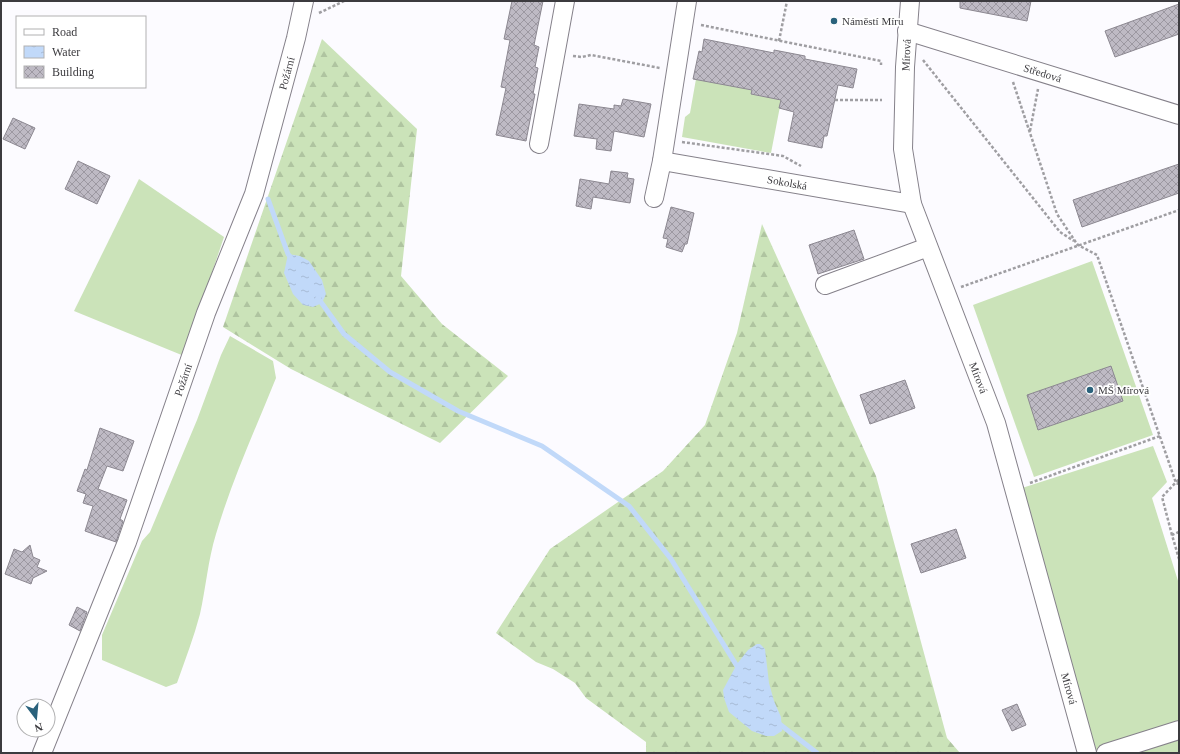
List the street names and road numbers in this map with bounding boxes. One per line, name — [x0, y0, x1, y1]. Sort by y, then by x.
street label: Mírová — [899, 38, 913, 71]
street label: Požární — [276, 56, 297, 91]
street label: Středová — [1022, 61, 1063, 84]
street label: Sokolská — [766, 173, 808, 192]
street label: Mírová — [967, 360, 990, 395]
street label: Požární — [172, 362, 194, 398]
street label: Mírová — [1059, 671, 1079, 706]

